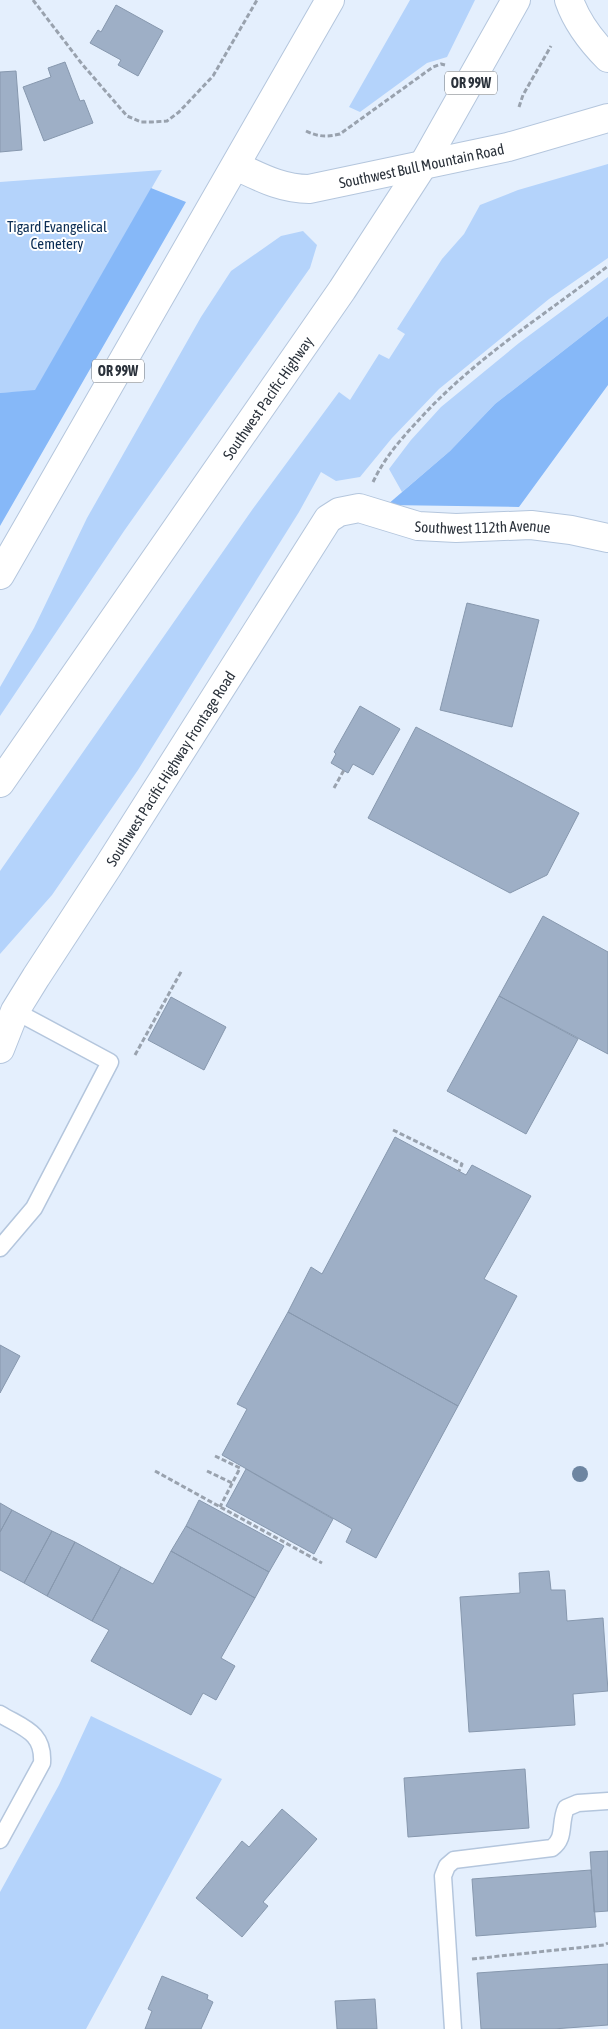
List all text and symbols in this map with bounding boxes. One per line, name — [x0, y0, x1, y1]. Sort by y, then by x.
road number: OR 99W — [445, 72, 497, 95]
street label: Southwest Bull Mountain Road — [337, 140, 505, 191]
park label: Tigard Evangelical Cemetery — [7, 218, 107, 252]
street label: Southwest Pacific Highway — [219, 333, 316, 462]
road number: OR 99W — [92, 360, 144, 382]
street label: Southwest 112th Avenue — [414, 516, 552, 536]
street label: Southwest Pacific Highway Frontage Road — [102, 668, 238, 869]

